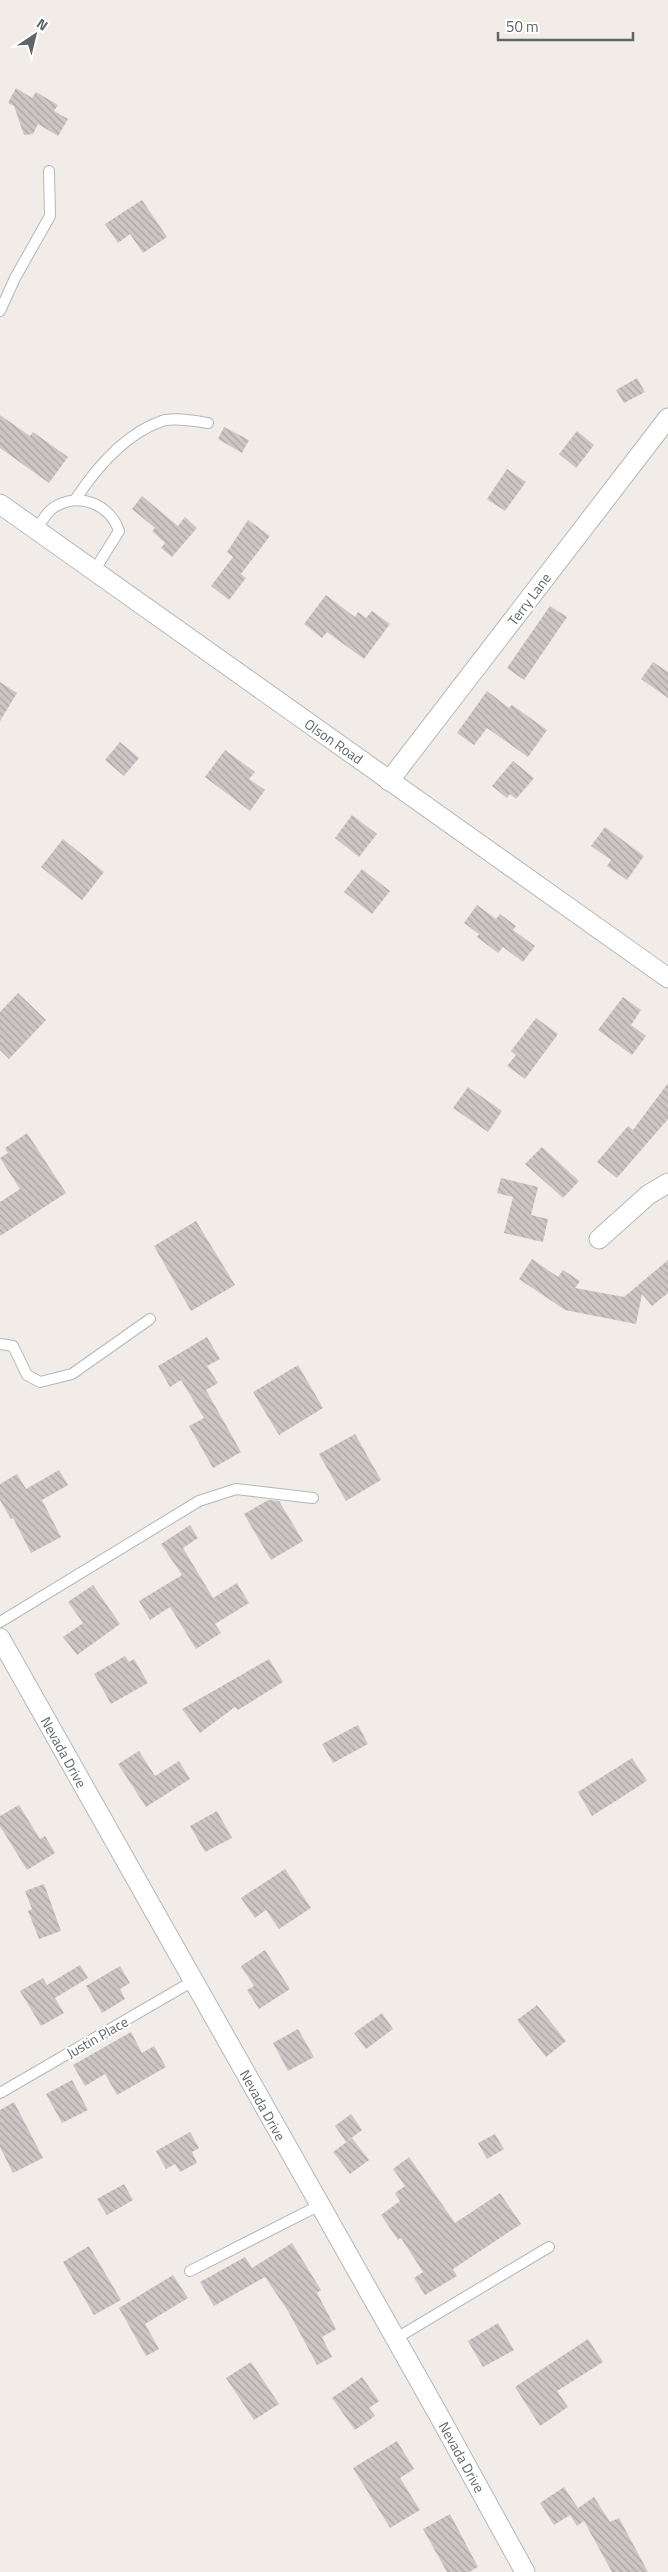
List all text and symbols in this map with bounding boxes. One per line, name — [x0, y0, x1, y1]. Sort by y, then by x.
north arrow — [10, 10, 60, 60]
scale bar — [498, 10, 633, 42]
text: N — [33, 13, 53, 35]
text: 50 m — [506, 15, 539, 38]
street label: Terry Lane — [502, 568, 556, 630]
street label: Olson Road — [300, 713, 368, 769]
street label: Nevada Drive — [36, 1713, 92, 1791]
street label: Justin Place — [62, 2011, 132, 2063]
street label: Nevada Drive — [235, 2066, 291, 2144]
street label: Nevada Drive — [434, 2418, 490, 2496]

